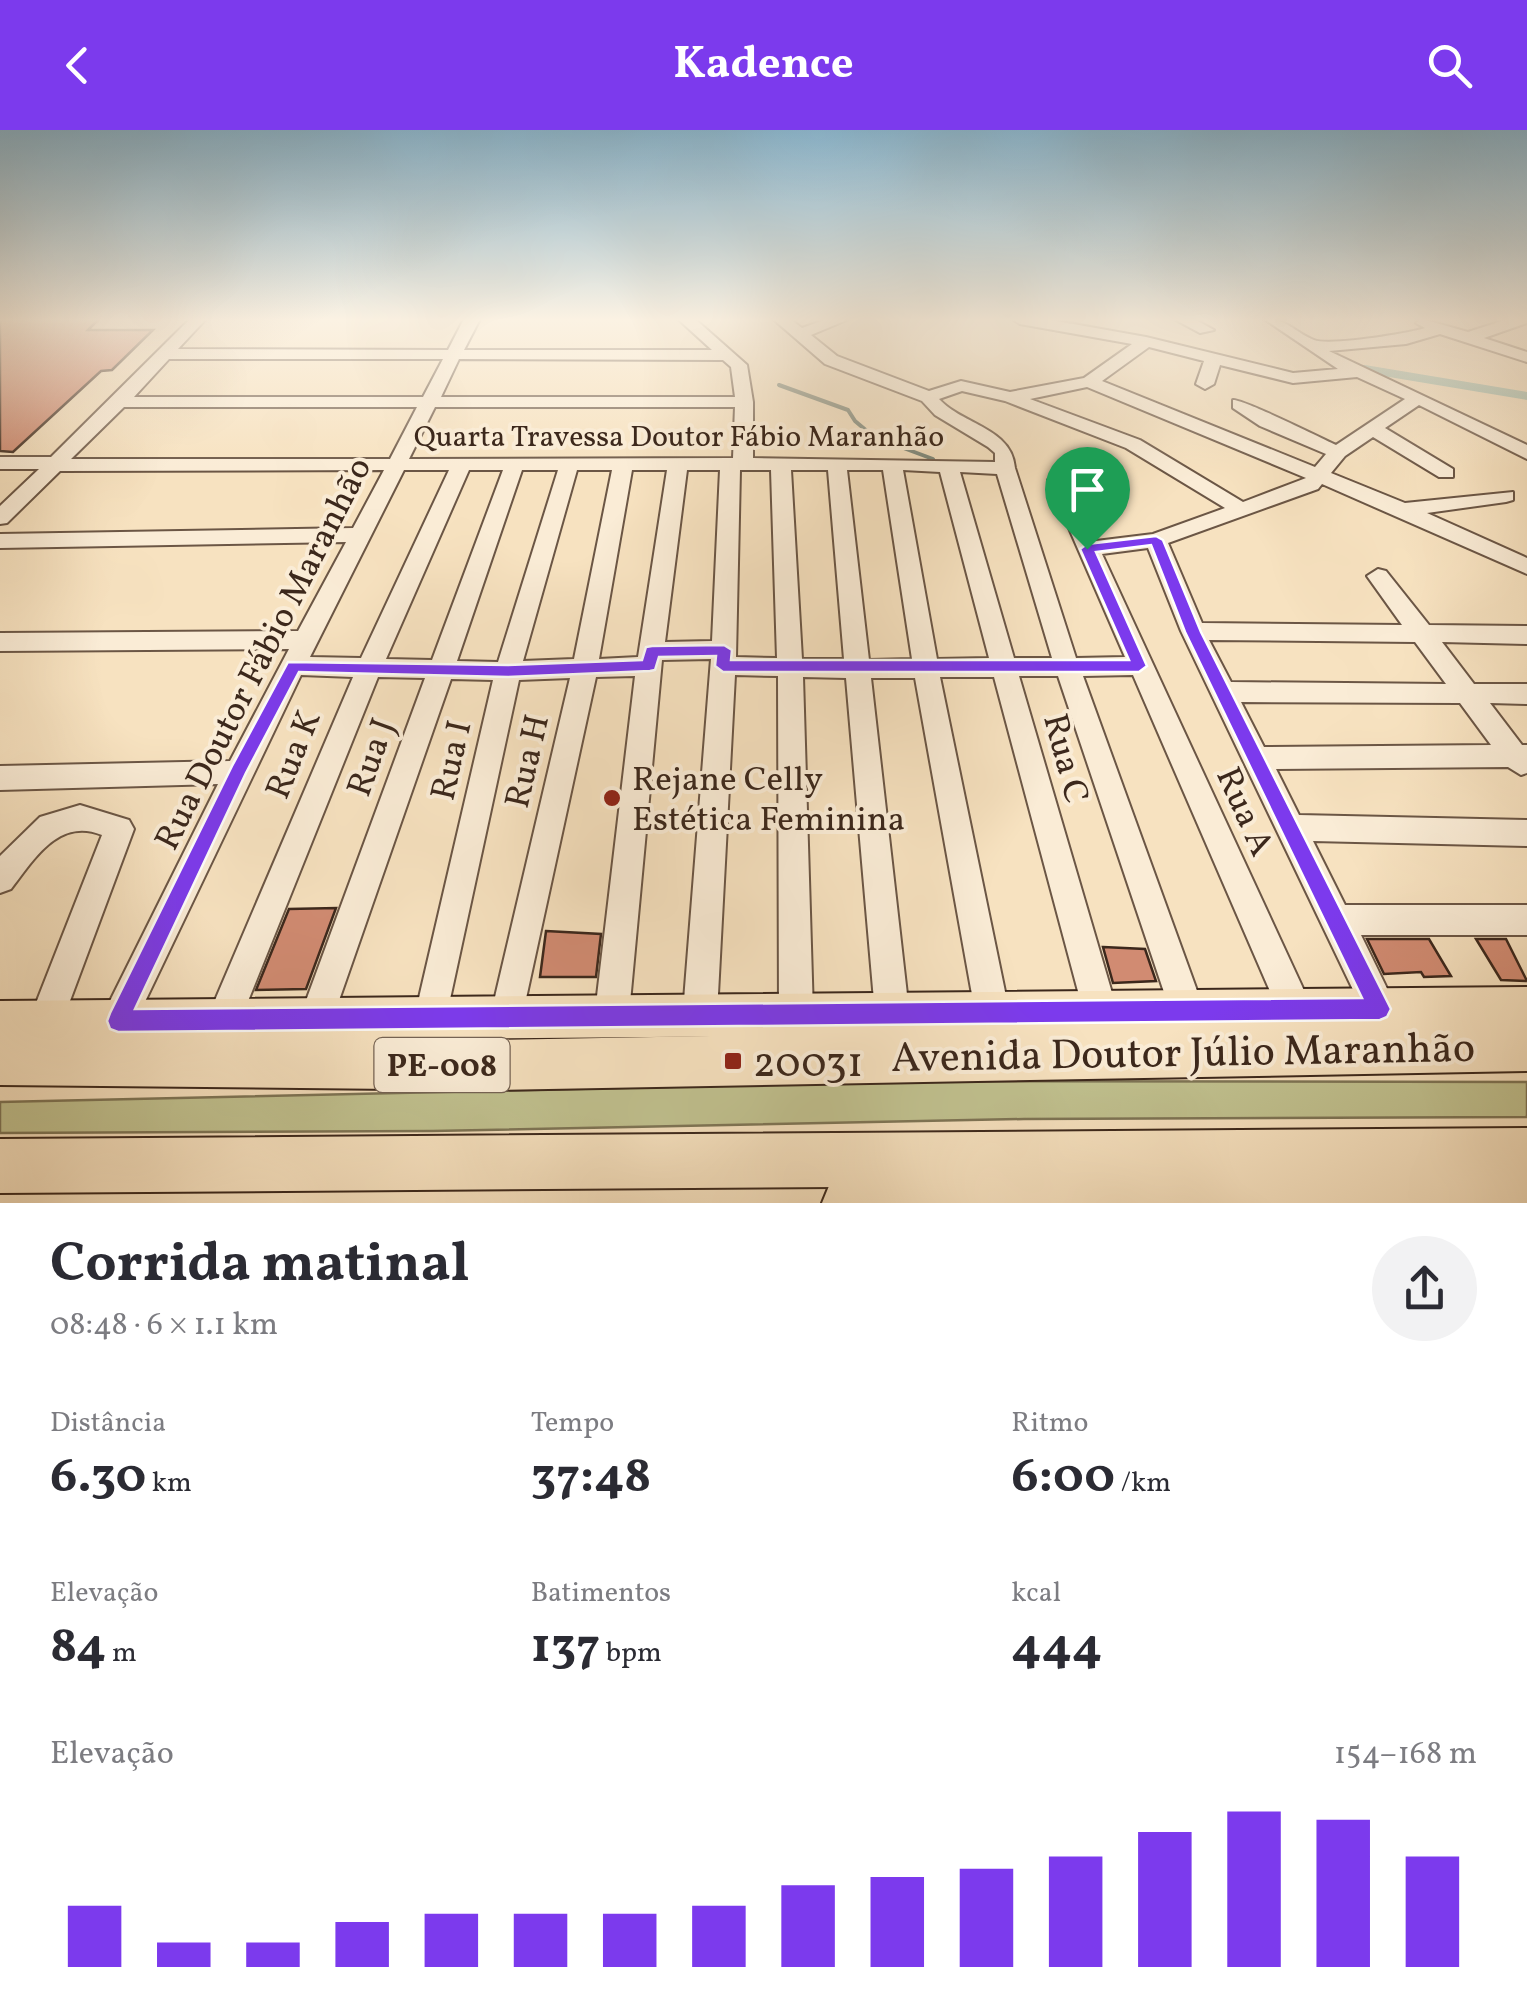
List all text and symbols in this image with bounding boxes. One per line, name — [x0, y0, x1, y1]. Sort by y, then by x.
text: Kadence — [673, 34, 854, 97]
icon: back — [50, 38, 105, 93]
icon: search — [1422, 38, 1477, 93]
street label: Quarta Travessa Doutor Fábio Maranhão — [414, 417, 944, 459]
pin — [1045, 447, 1130, 550]
street label: Rua Doutor Fábio Maranhão — [145, 450, 385, 859]
icon: arrive — [1060, 462, 1115, 517]
street label: Rua K — [255, 704, 334, 807]
street label: Rua C — [1029, 709, 1099, 809]
street label: Rua H — [495, 710, 563, 813]
street label: Rua J — [337, 712, 409, 804]
street label: Rua I — [420, 716, 485, 805]
place label: Rejane Celly Estética Feminina — [632, 757, 905, 845]
street label: Rua A — [1202, 760, 1284, 864]
marker: Rejane Celly Estética Feminina — [601, 787, 623, 809]
street label: Avenida Doutor Júlio Maranhão — [891, 1021, 1476, 1090]
place label: 20031 — [753, 1036, 863, 1095]
road number: PE-008 — [374, 1038, 510, 1092]
marker: 20031 — [722, 1050, 744, 1072]
text: Corrida matinal — [50, 1228, 469, 1304]
button: share — [1372, 1236, 1477, 1341]
text: 08:48 · 6 × 1.1 km — [50, 1304, 278, 1348]
text: Distância — [50, 1404, 166, 1443]
text: Tempo — [531, 1404, 614, 1443]
text: Ritmo — [1011, 1404, 1088, 1443]
text: 6.30 — [50, 1443, 146, 1513]
text: 37:48 — [531, 1443, 651, 1513]
text: 6:00 — [1011, 1443, 1115, 1513]
text: km — [146, 1464, 192, 1503]
text: /km — [1115, 1464, 1171, 1503]
text: Elevação — [50, 1574, 158, 1613]
text: Batimentos — [531, 1574, 671, 1613]
text: kcal — [1011, 1574, 1061, 1613]
text: 84 — [50, 1613, 106, 1683]
text: 137 — [531, 1613, 600, 1683]
text: 444 — [1011, 1613, 1102, 1683]
text: m — [106, 1634, 137, 1673]
text: bpm — [600, 1634, 662, 1673]
text: Elevação — [50, 1733, 174, 1777]
text: 154–168 m — [1334, 1733, 1477, 1777]

